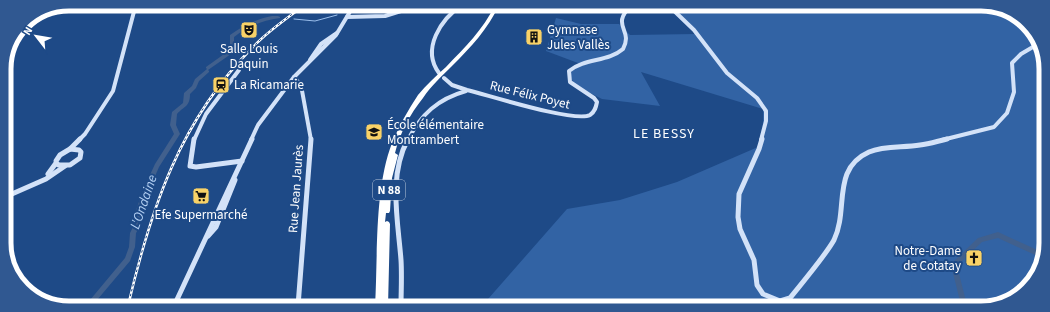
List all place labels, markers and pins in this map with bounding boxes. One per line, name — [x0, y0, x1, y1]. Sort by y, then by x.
theatre icon: Salle Louis Daquin — [239, 20, 259, 40]
place label: Gymnase Jules Vallès — [547, 21, 610, 54]
building icon: Gymnase Jules Vallès — [524, 27, 544, 47]
place label: Salle Louis Daquin — [220, 40, 279, 73]
station icon: La Ricamarie — [211, 75, 231, 95]
place label: La Ricamarie — [234, 76, 304, 94]
place label: École élémentaire Montrambert — [387, 116, 484, 149]
school or university icon: École élémentaire Montrambert — [364, 122, 384, 142]
supermarket icon: Efe Supermarché — [191, 186, 211, 206]
place label: Efe Supermarché — [155, 206, 247, 224]
place label: Notre-Dame de Cotatay — [895, 242, 961, 275]
church icon: Notre-Dame de Cotatay — [964, 248, 984, 268]

